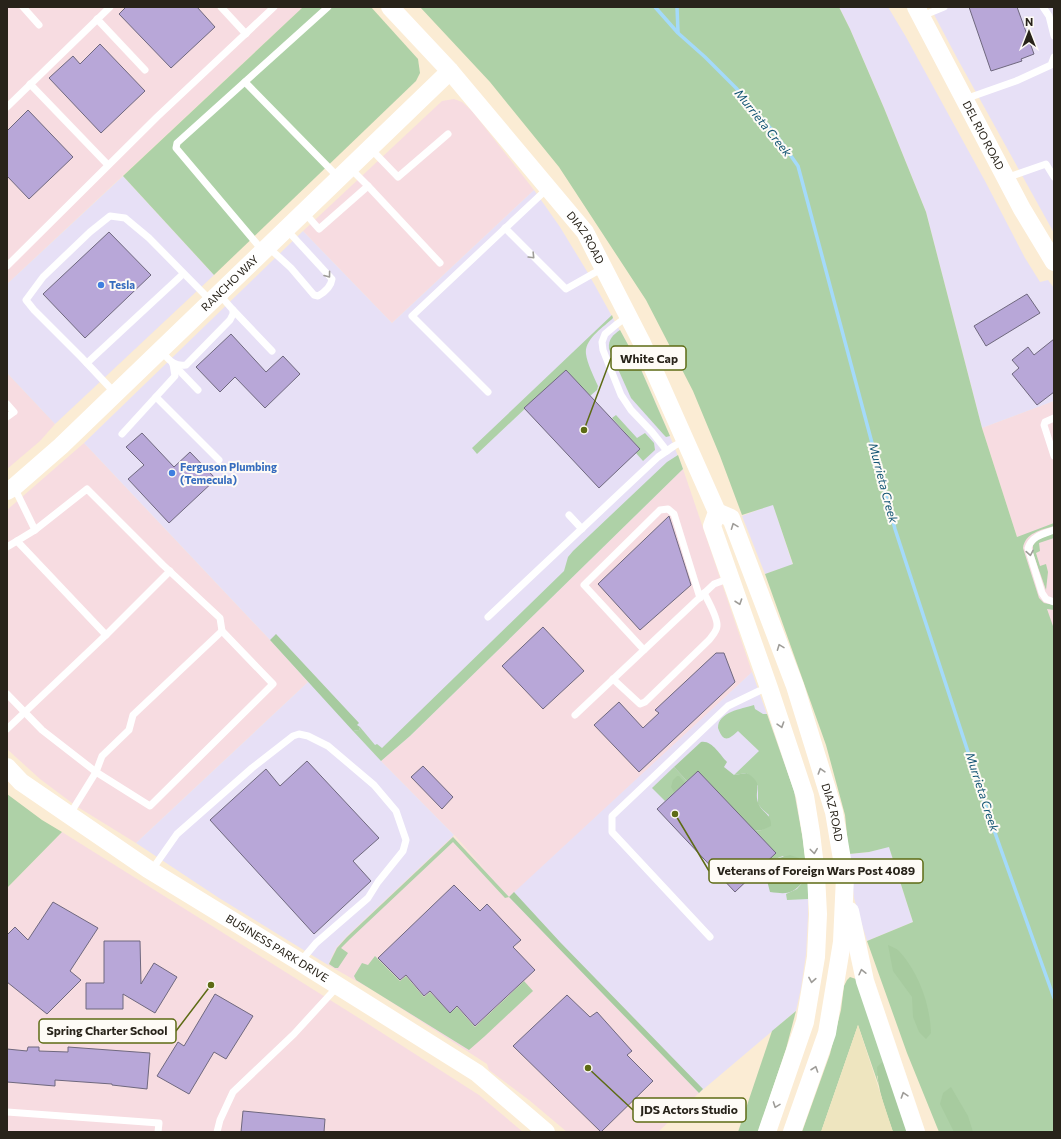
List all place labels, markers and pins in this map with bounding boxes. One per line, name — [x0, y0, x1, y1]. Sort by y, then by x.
place label: Tesla — [109, 278, 135, 291]
marker: Tesla — [96, 280, 106, 290]
callout: White Cap — [611, 346, 686, 370]
place label: Ferguson Plumbing (Temecula) — [180, 460, 277, 486]
marker: Ferguson Plumbing (Temecula) — [167, 468, 177, 478]
callout: Veterans of Foreign Wars Post 4089 — [709, 859, 923, 883]
callout: Spring Charter School — [39, 1019, 176, 1043]
callout: JDS Actors Studio — [633, 1098, 746, 1122]

